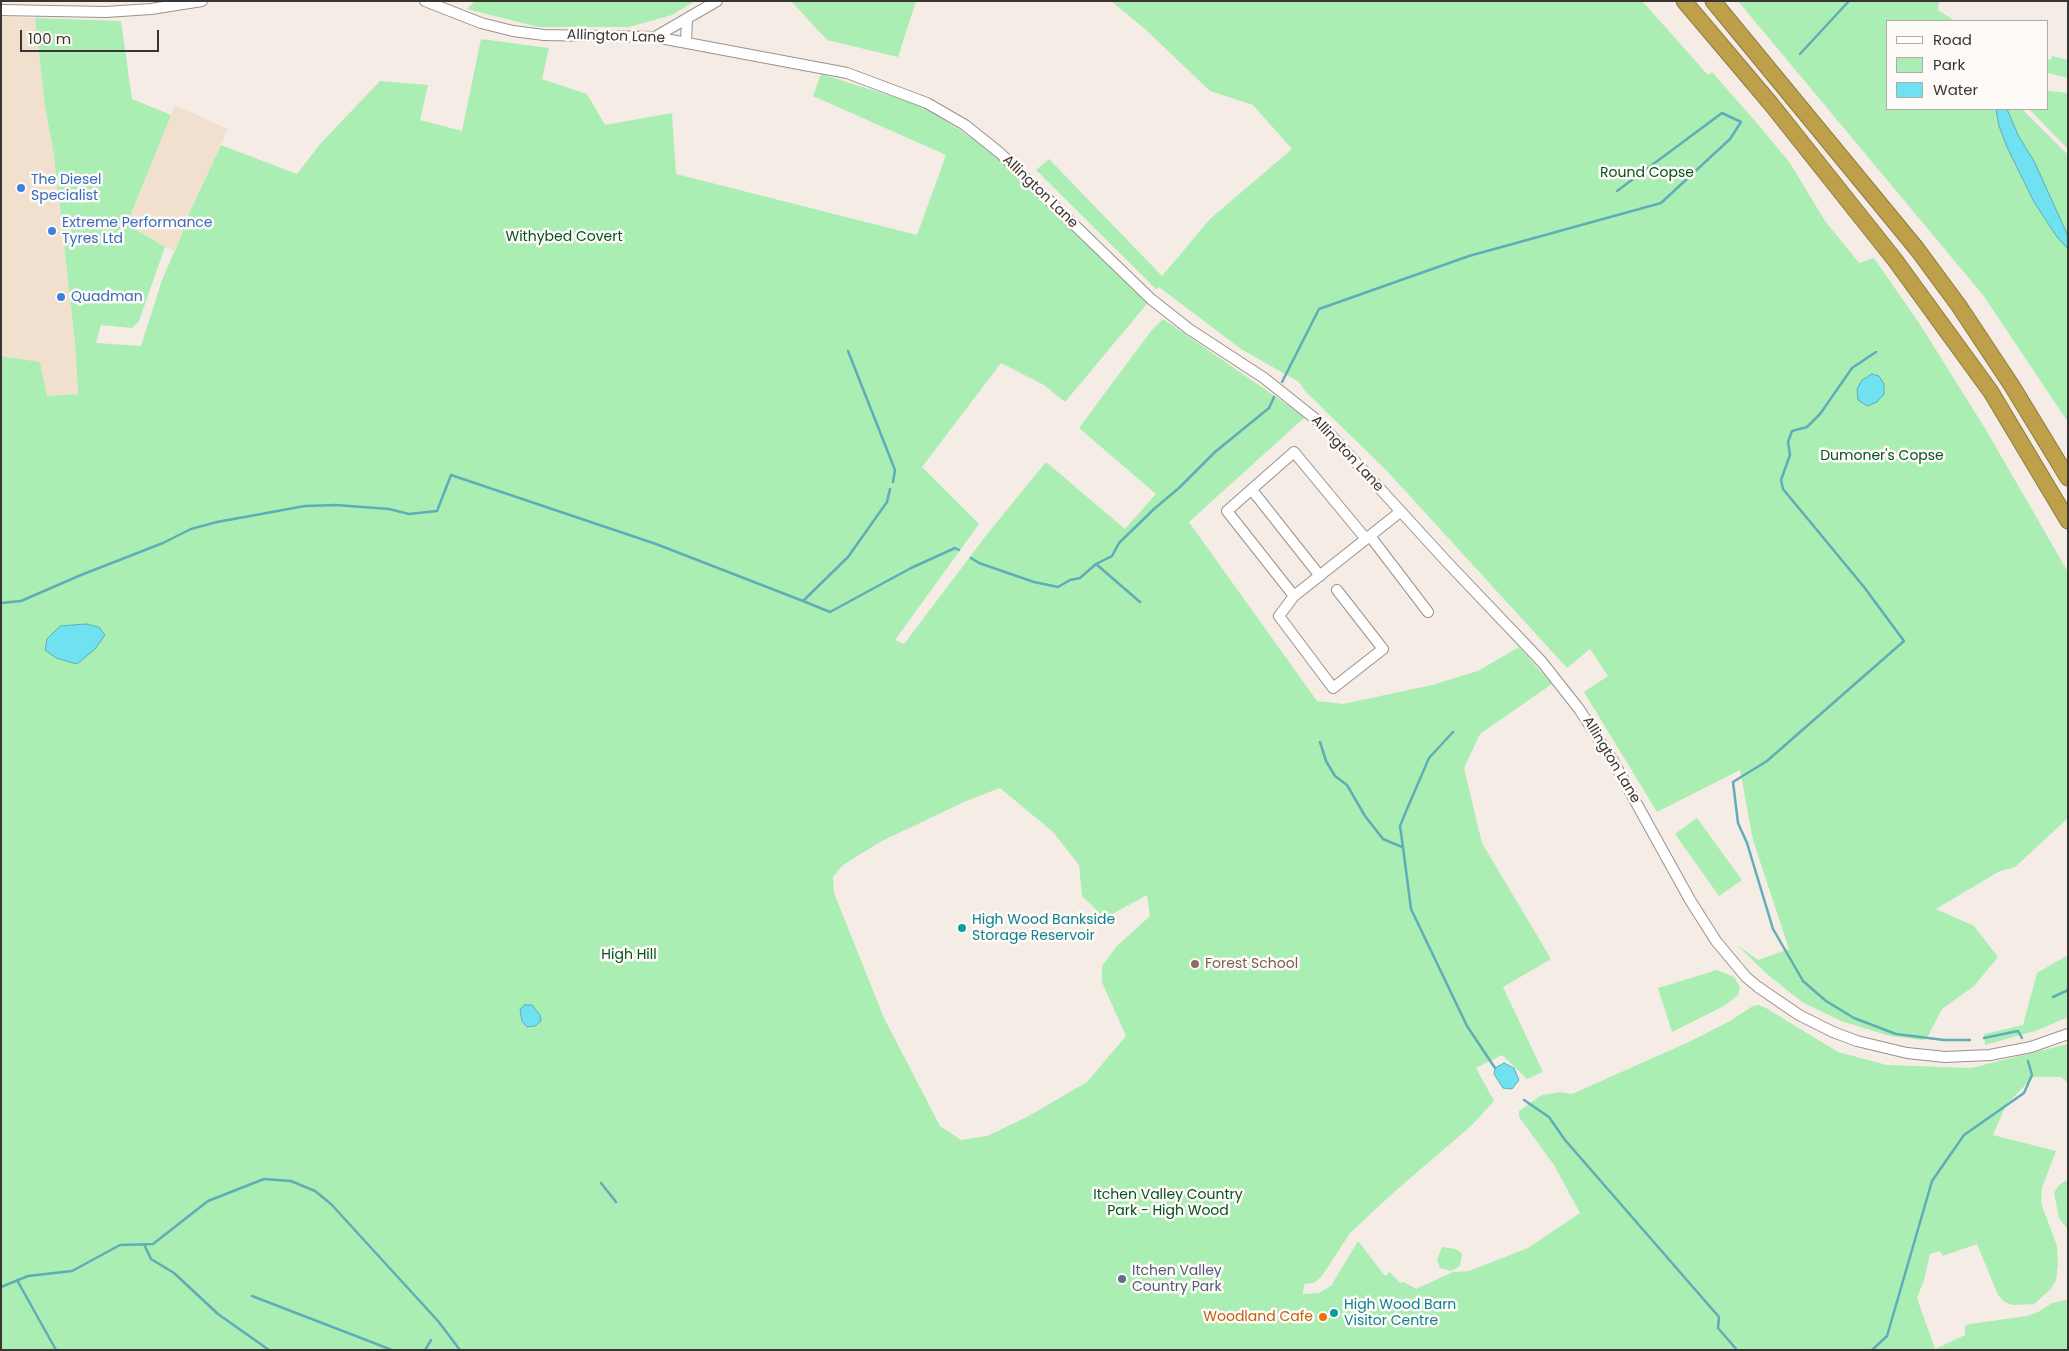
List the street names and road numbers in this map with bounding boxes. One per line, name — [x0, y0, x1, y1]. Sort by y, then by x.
street label: Allington Lane — [567, 27, 665, 47]
street label: Allington Lane — [999, 152, 1081, 232]
street label: Allington Lane — [1307, 412, 1387, 496]
street label: Allington Lane — [1579, 714, 1643, 806]

